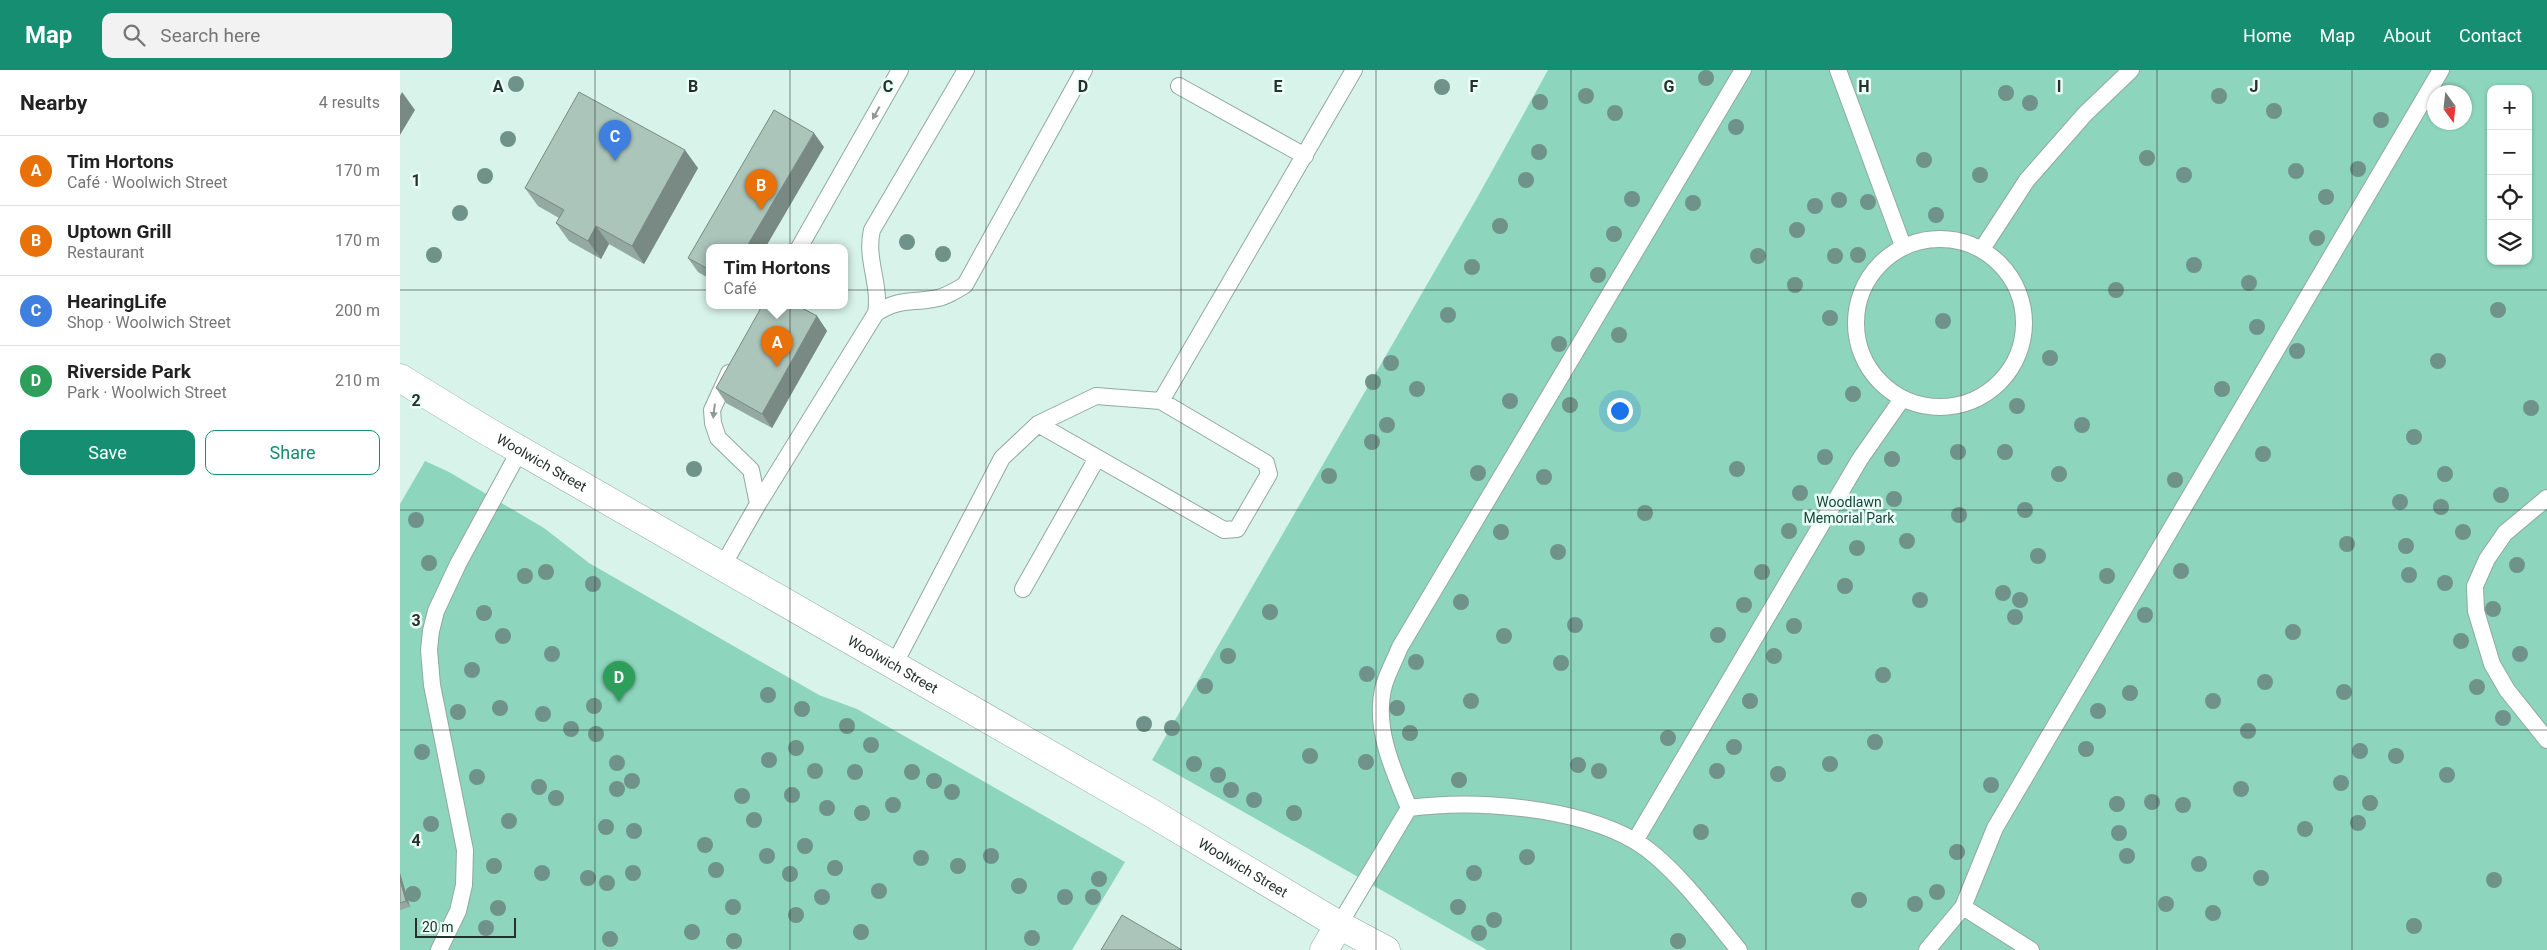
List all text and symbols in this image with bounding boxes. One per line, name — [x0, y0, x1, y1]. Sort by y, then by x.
search box — [102, 13, 452, 58]
text: Map — [25, 21, 72, 49]
icon: search — [120, 21, 148, 49]
text: Search here — [160, 24, 260, 47]
text: Home — [2243, 25, 2292, 46]
text: Map — [2320, 25, 2355, 46]
text: About — [2383, 25, 2431, 46]
text: Contact — [2459, 25, 2522, 46]
text: A — [493, 77, 504, 96]
text: B — [688, 77, 698, 96]
text: C — [883, 77, 893, 96]
text: D — [1078, 77, 1088, 96]
text: E — [1274, 77, 1283, 96]
text: F — [1470, 77, 1479, 96]
text: G — [1664, 77, 1675, 96]
text: H — [1858, 77, 1870, 96]
text: I — [2057, 77, 2061, 96]
text: J — [2250, 77, 2258, 96]
north arrow — [2427, 85, 2472, 130]
map controls — [2487, 85, 2532, 265]
button: + — [2487, 85, 2532, 130]
text: Nearby — [20, 91, 87, 115]
text: 4 results — [319, 93, 380, 112]
one-way arrow — [871, 106, 880, 119]
pin: C — [599, 120, 631, 161]
button: − — [2487, 130, 2532, 175]
text: Tim Hortons — [67, 150, 174, 173]
text: A — [31, 161, 41, 180]
text: 170 m — [335, 161, 380, 180]
pin: B — [745, 169, 777, 210]
text: 1 — [411, 171, 421, 190]
text: Café · Woolwich Street — [67, 173, 227, 192]
button: locate — [2487, 175, 2532, 220]
text: Uptown Grill — [67, 220, 171, 243]
button: layers — [2487, 220, 2532, 265]
text: B — [31, 231, 41, 250]
text: 170 m — [335, 231, 380, 250]
text: Restaurant — [67, 243, 144, 262]
popup — [706, 244, 848, 309]
text: Tim Hortons — [724, 256, 830, 279]
text: Café — [724, 279, 757, 298]
text: HearingLife — [67, 290, 166, 313]
text: C — [31, 301, 41, 320]
text: 200 m — [335, 301, 380, 320]
text: Shop · Woolwich Street — [67, 313, 231, 332]
pin: A — [761, 326, 793, 367]
text: Riverside Park — [67, 360, 191, 383]
text: D — [31, 371, 41, 390]
text: 210 m — [335, 371, 380, 390]
text: Park · Woolwich Street — [67, 383, 227, 402]
text: 2 — [411, 391, 421, 410]
your location — [1607, 398, 1633, 424]
one-way arrow — [710, 403, 718, 419]
button: Save — [20, 430, 195, 475]
button: Share — [205, 430, 380, 475]
street label: Woolwich Street — [494, 430, 590, 495]
park label: Woodlawn Memorial Park — [1804, 494, 1895, 526]
text: 3 — [411, 611, 421, 630]
street label: Woolwich Street — [845, 632, 941, 697]
pin: D — [603, 661, 635, 702]
text: 4 — [411, 831, 421, 850]
street label: Woolwich Street — [1196, 835, 1291, 901]
scale bar — [415, 915, 516, 938]
text: 20 m — [422, 919, 454, 935]

